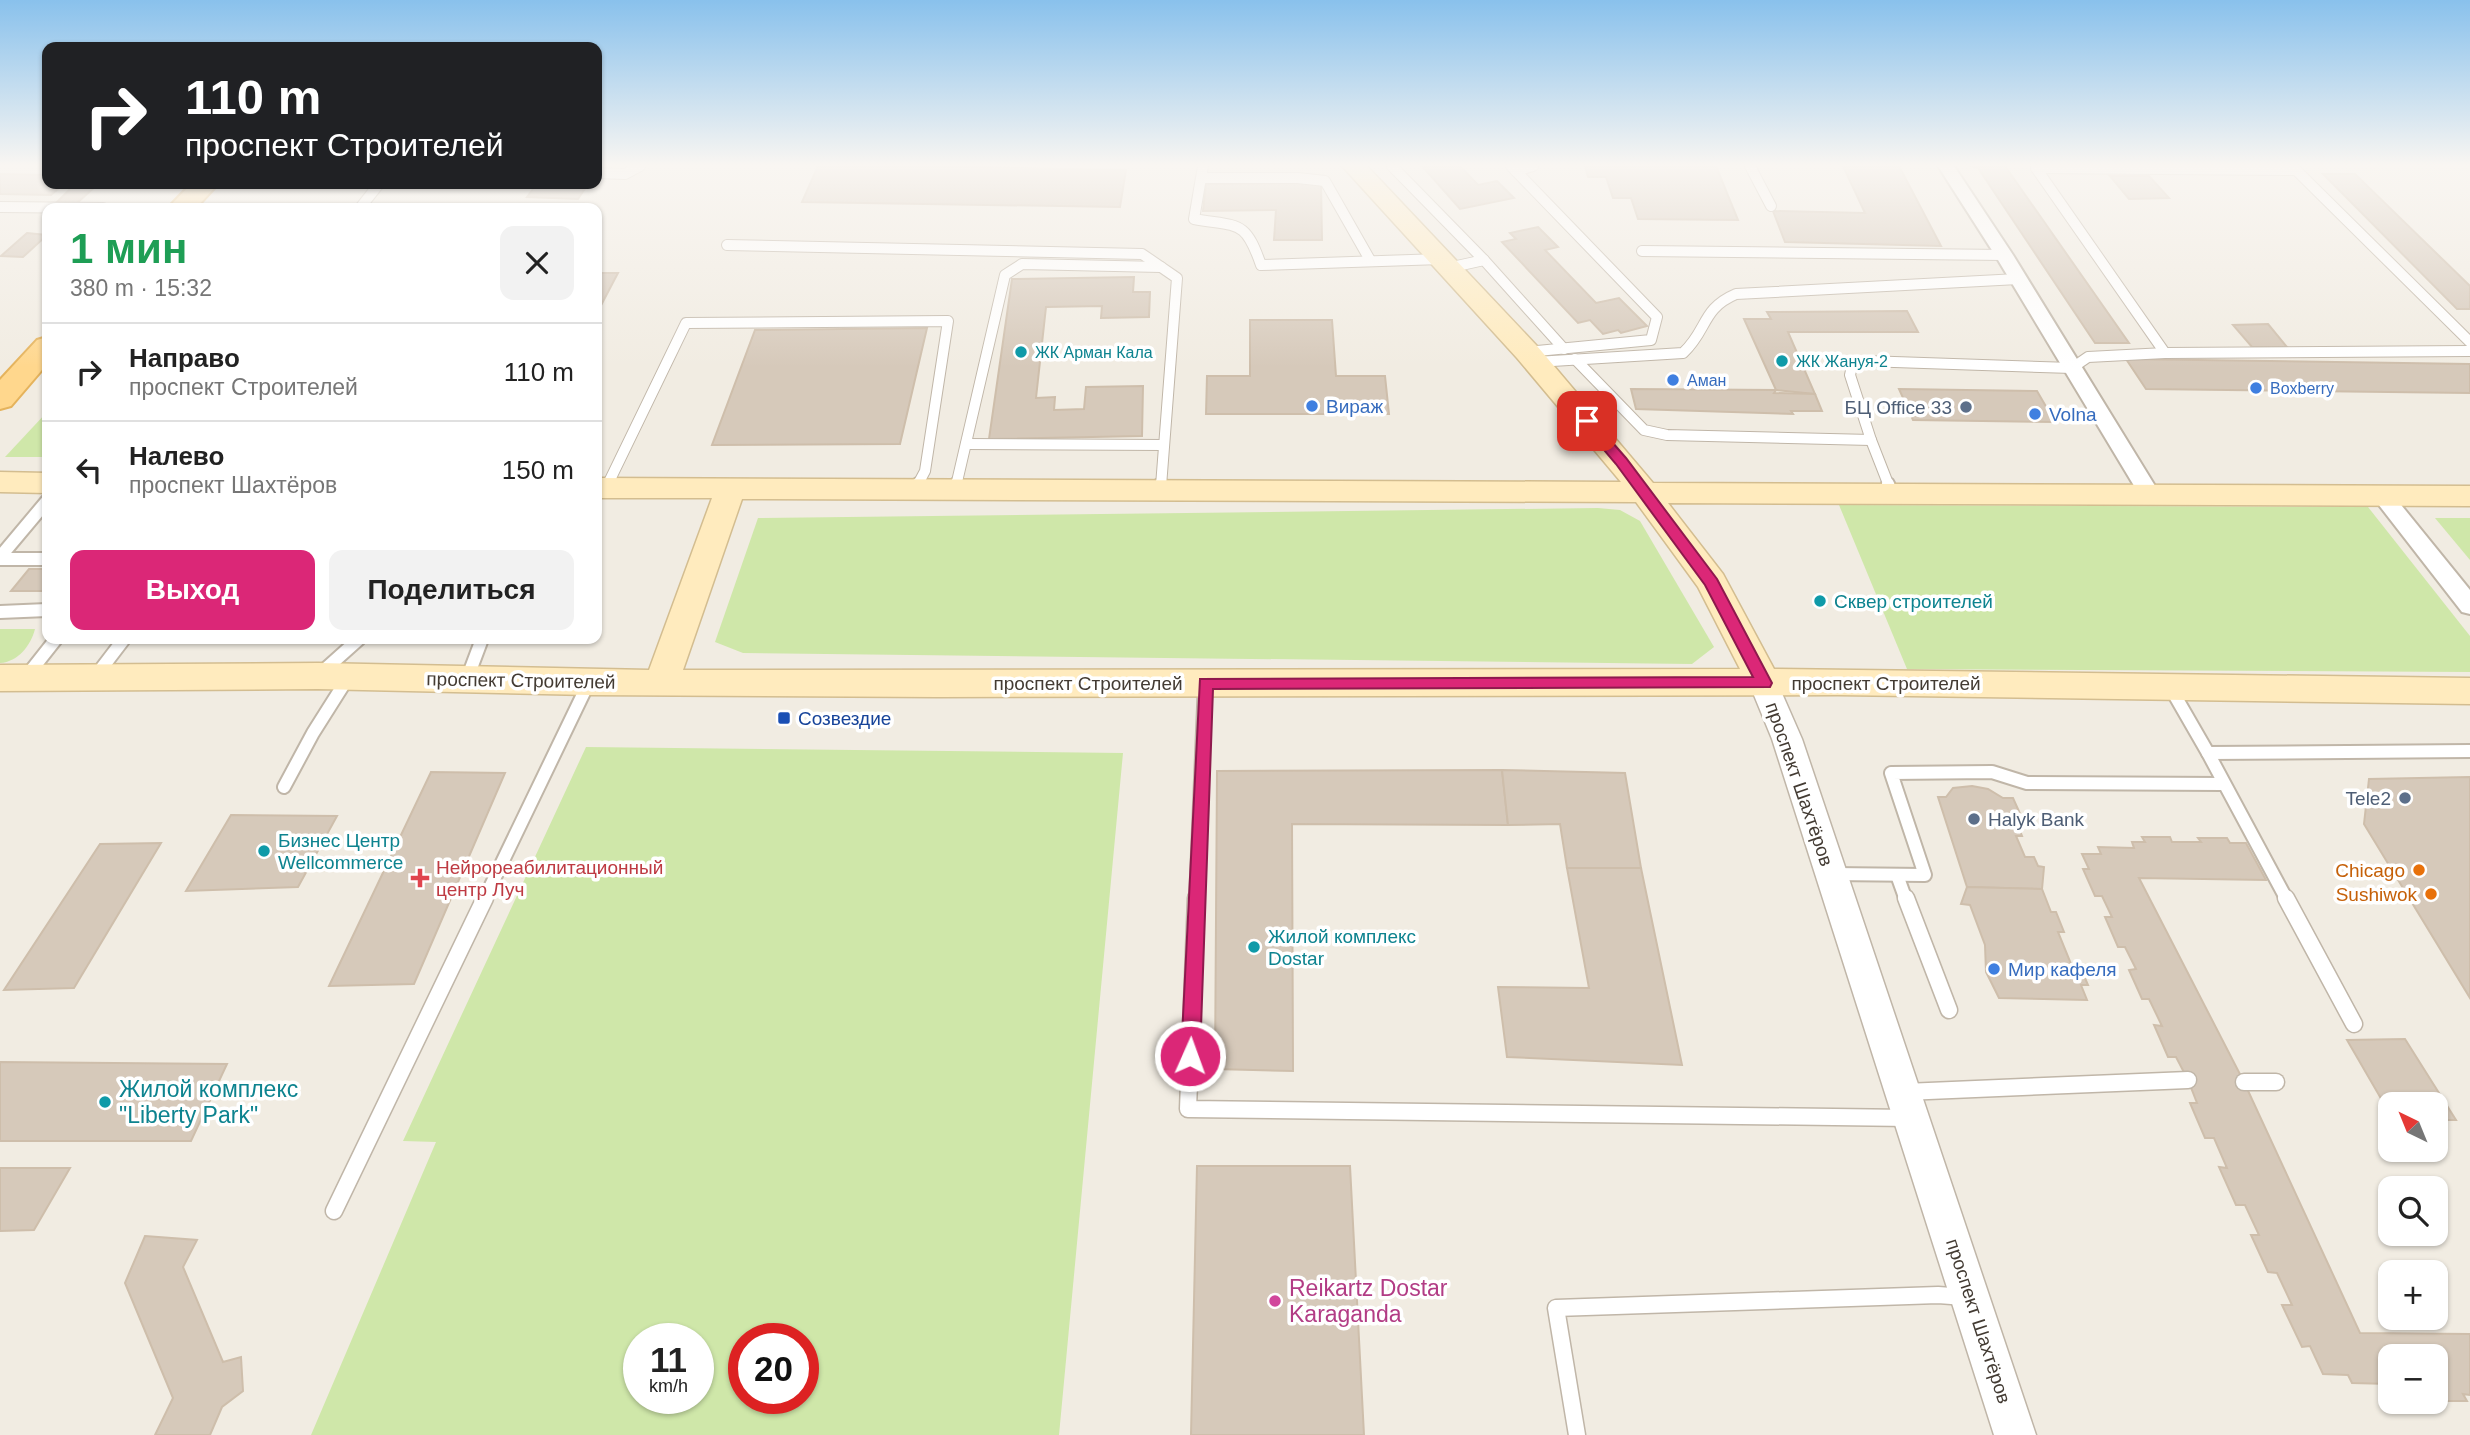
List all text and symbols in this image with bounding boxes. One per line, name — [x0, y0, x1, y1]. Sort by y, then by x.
icon: right — [70, 70, 161, 161]
text: 110 m — [185, 70, 321, 124]
text: проспект Строителей — [185, 127, 504, 163]
text: 1 мин — [70, 225, 187, 272]
button: close — [500, 226, 574, 300]
text: 380 m · 15:32 — [70, 275, 212, 301]
text: Направо — [129, 343, 240, 373]
marker: ЖК Арман Кала — [1013, 344, 1029, 360]
place label: ЖК Арман Кала — [1035, 344, 1153, 361]
icon: right — [70, 353, 108, 391]
marker: ЖК Жануя-2 — [1774, 353, 1790, 369]
place label: ЖК Жануя-2 — [1796, 353, 1888, 370]
text: 110 m — [504, 357, 574, 387]
marker: Аман — [1665, 372, 1681, 388]
place label: Аман — [1687, 372, 1726, 389]
text: проспект Строителей — [129, 374, 358, 400]
marker: Boxberry — [2248, 380, 2264, 396]
place label: Boxberry — [2270, 380, 2334, 397]
pin — [1557, 391, 1617, 451]
place label: Вираж — [1326, 396, 1383, 417]
place label: БЦ Office 33 — [1845, 397, 1952, 418]
marker: Вираж — [1304, 398, 1320, 414]
marker: БЦ Office 33 — [1958, 399, 1974, 415]
icon: arrive — [1568, 402, 1606, 440]
place label: Volna — [2049, 404, 2097, 425]
marker: Volna — [2027, 406, 2043, 422]
text: Налево — [129, 441, 224, 471]
icon: left — [70, 451, 108, 489]
text: 150 m — [502, 455, 574, 485]
text: проспект Шахтёров — [129, 472, 337, 498]
button: Выход — [70, 550, 315, 630]
button: Поделиться — [329, 550, 574, 630]
place label: Сквер строителей — [1834, 591, 1993, 612]
marker: Сквер строителей — [1812, 593, 1828, 609]
street label: проспект Строителей — [426, 668, 616, 693]
street label: проспект Строителей — [993, 673, 1183, 694]
street label: проспект Строителей — [1791, 673, 1981, 694]
street label: проспект Шахтёров — [1762, 699, 1837, 869]
place label: Созвездие — [798, 708, 891, 729]
marker: Созвездие — [776, 710, 792, 726]
place label: Tele2 — [2346, 788, 2391, 809]
marker: Tele2 — [2397, 790, 2413, 806]
place label: Halyk Bank — [1988, 809, 2085, 830]
marker: Halyk Bank — [1966, 811, 1982, 827]
place label: Бизнес Центр Wellcommerce — [278, 830, 403, 873]
marker: Бизнес Центр Wellcommerce — [256, 843, 272, 859]
place label: Нейрореабилитационный центр Луч — [436, 857, 663, 900]
place label: Chicago — [2335, 860, 2405, 881]
marker: Chicago — [2411, 862, 2427, 878]
marker: Нейрореабилитационный центр Луч — [410, 868, 430, 888]
place label: Sushiwok — [2336, 884, 2417, 905]
marker: Sushiwok — [2423, 886, 2439, 902]
place label: Жилой комплекс Dostar — [1268, 926, 1416, 969]
marker: Жилой комплекс Dostar — [1246, 939, 1262, 955]
place label: Мир кафеля — [2008, 959, 2117, 980]
marker: Мир кафеля — [1986, 961, 2002, 977]
position arrow — [1153, 1019, 1227, 1093]
place label: Жилой комплекс "Liberty Park" — [119, 1076, 298, 1128]
north arrow — [2378, 1092, 2448, 1162]
map controls — [2378, 1092, 2448, 1414]
marker: Жилой комплекс "Liberty Park" — [97, 1094, 113, 1110]
button: search — [2378, 1176, 2448, 1246]
street label: проспект Шахтёров — [1942, 1236, 2015, 1406]
button: + — [2378, 1260, 2448, 1330]
place label: Reikartz Dostar Karaganda — [1289, 1275, 1448, 1327]
marker: Reikartz Dostar Karaganda — [1267, 1293, 1283, 1309]
speed limit sign: 20 — [728, 1323, 819, 1414]
text: 11 — [650, 1340, 687, 1379]
button: − — [2378, 1344, 2448, 1414]
text: km/h — [649, 1376, 688, 1396]

